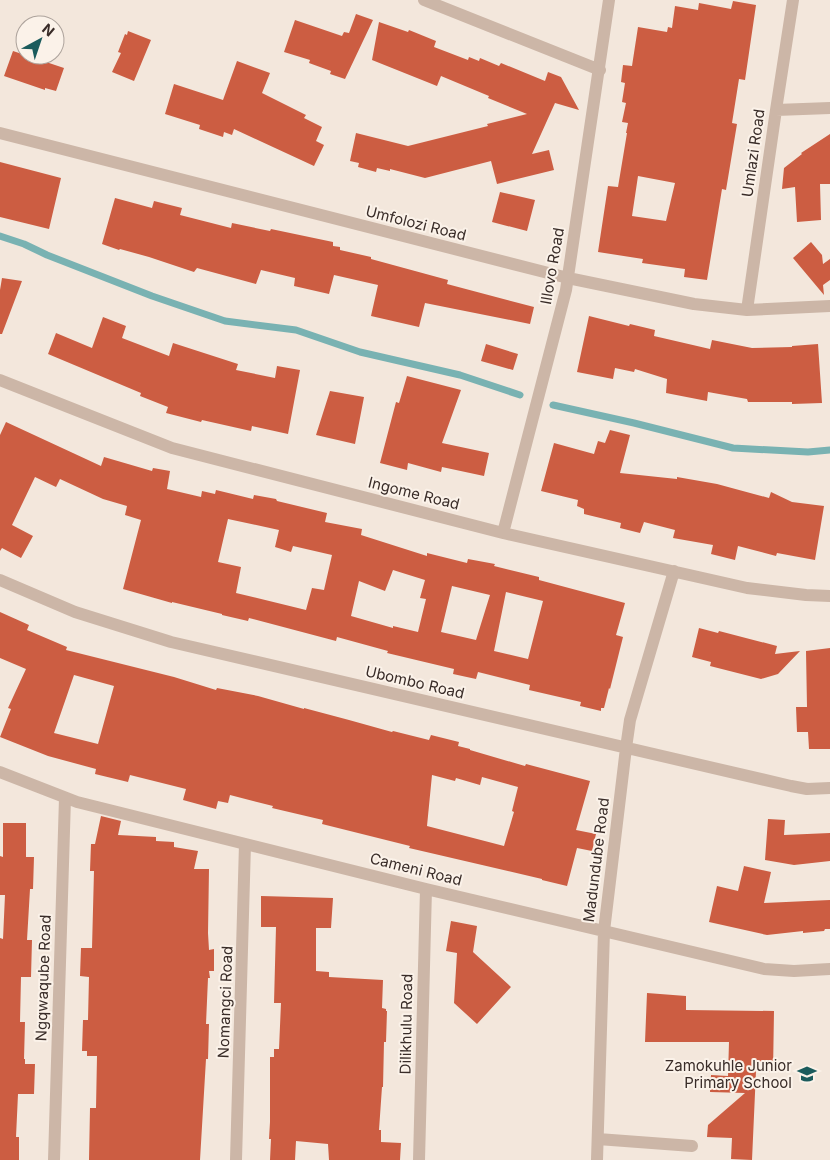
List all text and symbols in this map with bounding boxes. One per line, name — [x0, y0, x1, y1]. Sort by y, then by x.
north arrow — [15, 15, 65, 65]
text: N — [39, 20, 58, 40]
street label: Umlazi Road — [737, 108, 769, 198]
street label: Umfolozi Road — [364, 201, 468, 245]
street label: Illovo Road — [536, 226, 568, 306]
street label: Ingome Road — [366, 472, 462, 514]
street label: Ubombo Road — [364, 661, 466, 703]
street label: Madundube Road — [579, 797, 613, 923]
street label: Cameni Road — [368, 848, 464, 890]
street label: Ngqwaqube Road — [31, 914, 55, 1042]
street label: Nomangci Road — [214, 945, 236, 1059]
street label: Dilikhulu Road — [396, 974, 416, 1074]
place label: Zamokuhle Junior Primary School — [665, 1056, 792, 1092]
school or university icon: Zamokuhle Junior Primary School — [796, 1063, 818, 1085]

